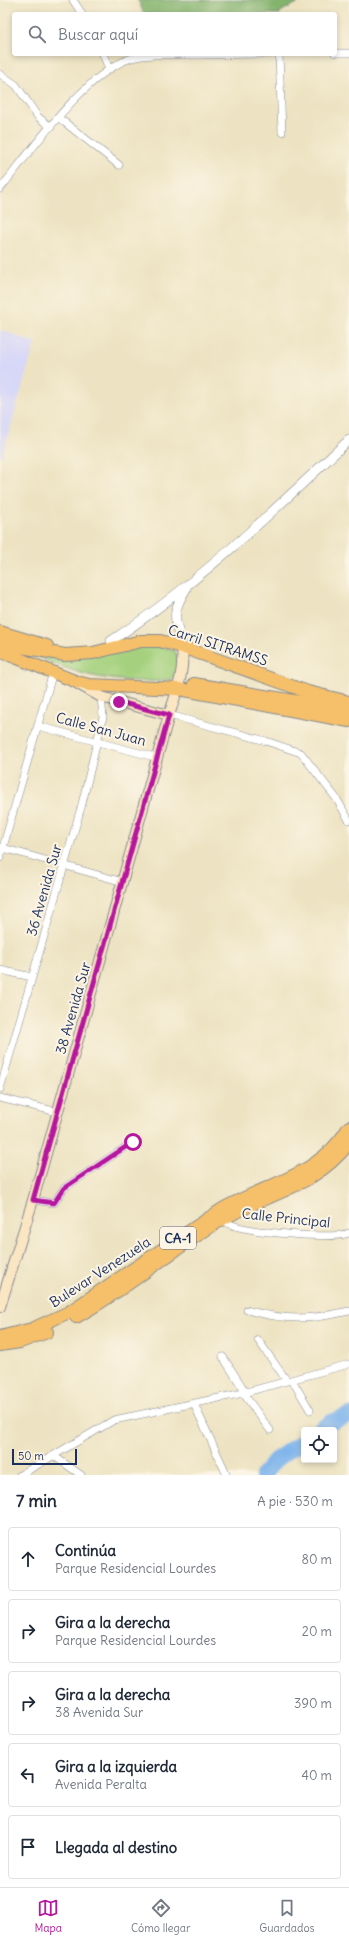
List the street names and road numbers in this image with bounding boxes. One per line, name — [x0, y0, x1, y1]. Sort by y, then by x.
street label: Carril SITRAMSS — [166, 620, 271, 670]
street label: Calle San Juan — [54, 708, 148, 750]
street label: 36 Avenida Sur — [22, 842, 66, 938]
street label: 38 Avenida Sur — [51, 960, 95, 1056]
street label: Calle Principal — [241, 1204, 331, 1232]
road number: CA-1 — [160, 1227, 196, 1249]
street label: Bulevar Venezuela — [46, 1233, 154, 1311]

